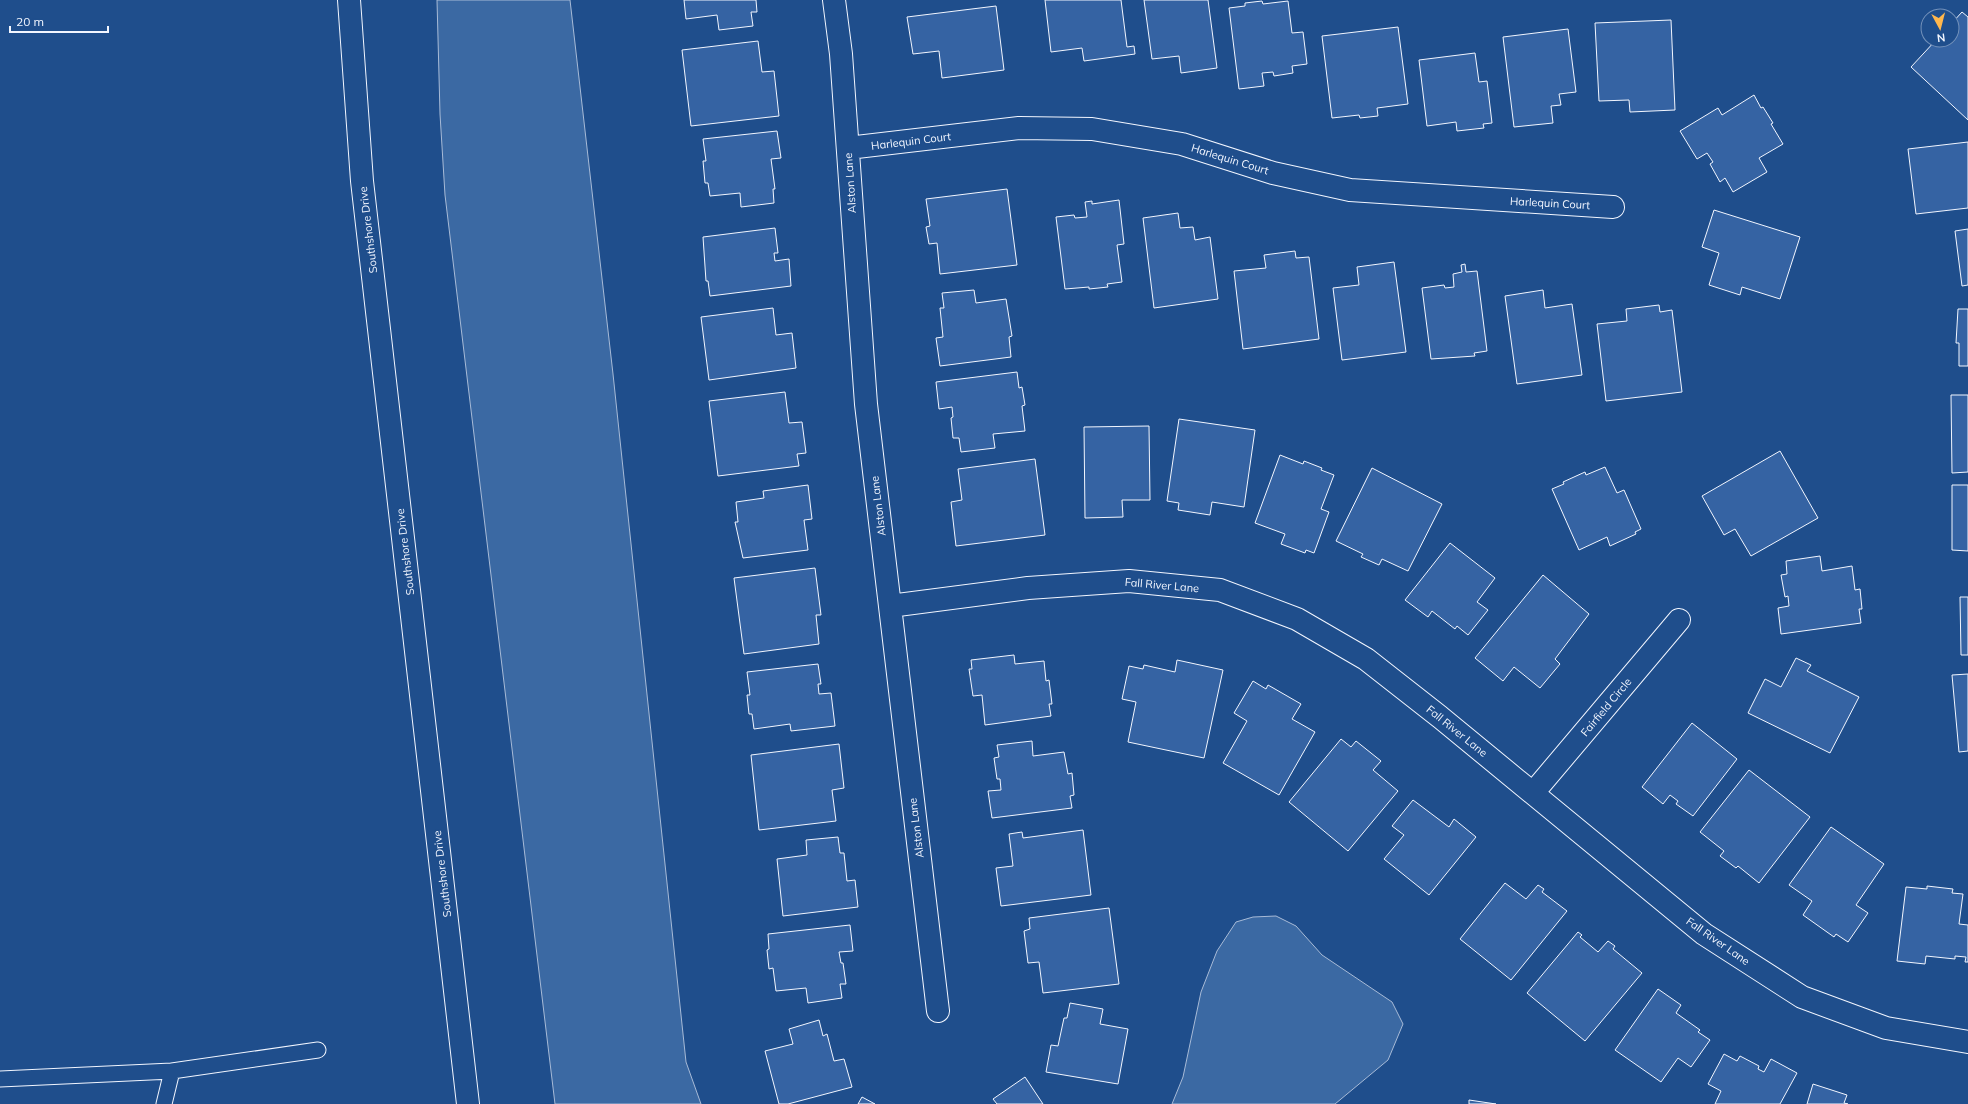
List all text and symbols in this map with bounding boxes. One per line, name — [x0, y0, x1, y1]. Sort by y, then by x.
scale bar — [10, 8, 108, 34]
north arrow — [1920, 8, 1960, 48]
text: 20 m — [16, 14, 44, 29]
text: N — [1936, 30, 1946, 45]
street label: Harlequin Court — [870, 129, 952, 153]
street label: Harlequin Court — [1190, 141, 1271, 177]
street label: Alston Lane — [841, 152, 859, 214]
street label: Southshore Drive — [356, 186, 380, 274]
street label: Harlequin Court — [1509, 194, 1591, 212]
street label: Alston Lane — [867, 475, 889, 537]
street label: Southshore Drive — [393, 508, 417, 596]
street label: Fall River Lane — [1124, 575, 1200, 595]
street label: Fairfield Circle — [1578, 675, 1634, 739]
street label: Fall River Lane — [1424, 702, 1490, 760]
street label: Alston Lane — [905, 797, 927, 859]
street label: Southshore Drive — [430, 830, 454, 918]
street label: Fall River Lane — [1683, 914, 1753, 968]

